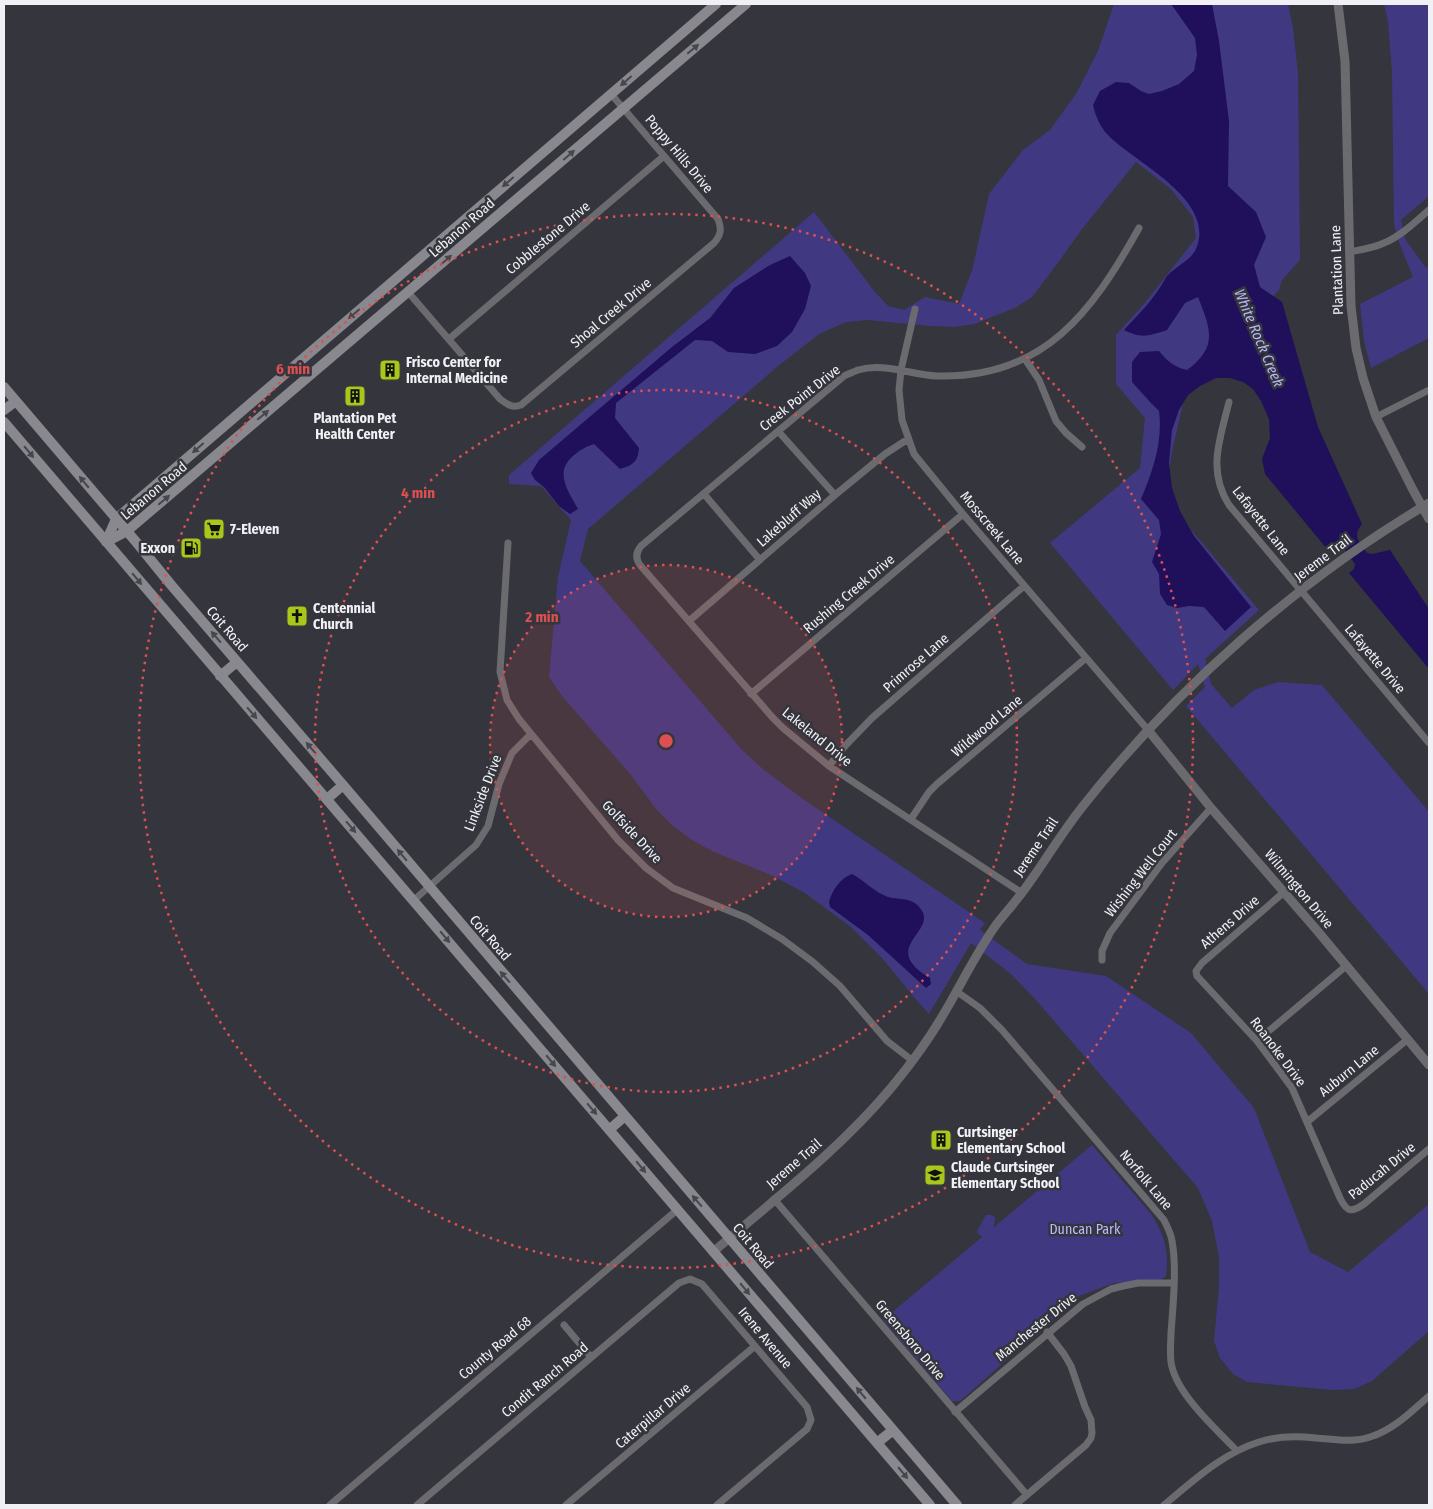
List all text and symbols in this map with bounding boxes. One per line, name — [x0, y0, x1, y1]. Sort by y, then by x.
one-way arrow — [686, 43, 698, 55]
one-way arrow — [620, 75, 632, 86]
street label: Poppy Hills Drive — [641, 111, 717, 197]
one-way arrow — [562, 149, 575, 160]
one-way arrow — [501, 177, 514, 188]
street label: Lebanon Road — [426, 195, 498, 261]
street label: Cobblestone Drive — [502, 198, 594, 278]
street label: Plantation Lane — [1327, 225, 1347, 315]
one-way arrow — [439, 254, 451, 266]
street label: Shoal Creek Drive — [567, 274, 655, 352]
water label: White Rock Creek — [1230, 286, 1288, 390]
one-way arrow — [348, 308, 361, 319]
place label: Frisco Center for Internal Medicine — [406, 354, 508, 387]
building icon: Frisco Center for Internal Medicine — [378, 358, 402, 382]
text: 6 min — [276, 360, 310, 378]
street label: Creek Point Drive — [756, 361, 844, 435]
building icon: Plantation Pet Health Center — [343, 384, 367, 408]
one-way arrow — [256, 410, 269, 421]
place label: Plantation Pet Health Center — [314, 410, 397, 443]
one-way arrow — [192, 442, 204, 454]
one-way arrow — [24, 445, 35, 458]
street label: Lebanon Road — [117, 458, 191, 524]
one-way arrow — [79, 475, 90, 488]
street label: Lafayette Lane — [1229, 483, 1293, 559]
text: 4 min — [401, 484, 435, 502]
street label: Lakebluff Way — [753, 485, 825, 551]
street label: Mosscreek Lane — [956, 488, 1028, 568]
one-way arrow — [158, 494, 171, 505]
supermarket icon: 7-Eleven — [202, 517, 226, 541]
place label: 7-Eleven — [230, 521, 279, 538]
street label: Jereme Trail — [1291, 531, 1355, 585]
fuel station icon: Exxon — [179, 536, 203, 560]
place label: Exxon — [141, 540, 175, 557]
street label: Rushing Creek Drive — [800, 551, 898, 637]
one-way arrow — [132, 572, 143, 585]
place label: Centennial Church — [313, 600, 375, 633]
street label: Coit Road — [203, 603, 251, 655]
church icon: Centennial Church — [285, 604, 309, 628]
text: 2 min — [524, 608, 559, 626]
street label: Lafayette Drive — [1341, 621, 1409, 697]
street label: Primrose Lane — [880, 630, 952, 696]
one-way arrow — [211, 631, 222, 643]
street label: Wildwood Lane — [948, 691, 1026, 761]
street label: Lakeland Drive — [779, 704, 855, 770]
one-way arrow — [247, 706, 258, 719]
centre of rings — [657, 732, 675, 750]
one-way arrow — [306, 742, 317, 755]
street label: Linkside Drive — [461, 752, 505, 834]
street label: Golfside Drive — [598, 797, 666, 867]
street label: Jereme Trail — [1010, 814, 1062, 880]
one-way arrow — [345, 820, 356, 833]
street label: Wishing Well Court — [1101, 825, 1181, 920]
street label: Wilmington Drive — [1261, 846, 1337, 932]
one-way arrow — [397, 849, 408, 862]
street label: Athens Drive — [1197, 892, 1263, 952]
street label: Coit Road — [466, 912, 514, 964]
one-way arrow — [440, 930, 451, 943]
one-way arrow — [500, 970, 511, 983]
street label: Roanoke Drive — [1246, 1014, 1310, 1090]
street label: Auburn Lane — [1316, 1042, 1382, 1100]
one-way arrow — [545, 1054, 556, 1067]
one-way arrow — [586, 1102, 597, 1115]
place label: Curtsinger Elementary School — [957, 1124, 1066, 1157]
building icon: Curtsinger Elementary School — [929, 1128, 953, 1152]
street label: Jereme Trail — [763, 1135, 825, 1193]
street label: Paducah Drive — [1345, 1139, 1419, 1203]
street label: Norfolk Lane — [1116, 1147, 1176, 1213]
place label: Claude Curtsinger Elementary School — [951, 1159, 1060, 1192]
one-way arrow — [635, 1161, 646, 1173]
school or university icon: Claude Curtsinger Elementary School — [923, 1163, 947, 1187]
one-way arrow — [692, 1195, 703, 1208]
street label: Coit Road — [729, 1220, 777, 1272]
park label: Duncan Park — [1049, 1221, 1121, 1238]
one-way arrow — [739, 1282, 751, 1294]
street label: Manchester Drive — [992, 1289, 1080, 1365]
street label: Greensboro Drive — [872, 1296, 948, 1384]
street label: Irene Avenue — [734, 1304, 796, 1372]
street label: County Road 68 — [455, 1313, 535, 1383]
street label: Condit Ranch Road — [498, 1339, 592, 1421]
street label: Caterpillar Drive — [612, 1380, 694, 1452]
one-way arrow — [856, 1387, 867, 1399]
one-way arrow — [897, 1466, 908, 1479]

